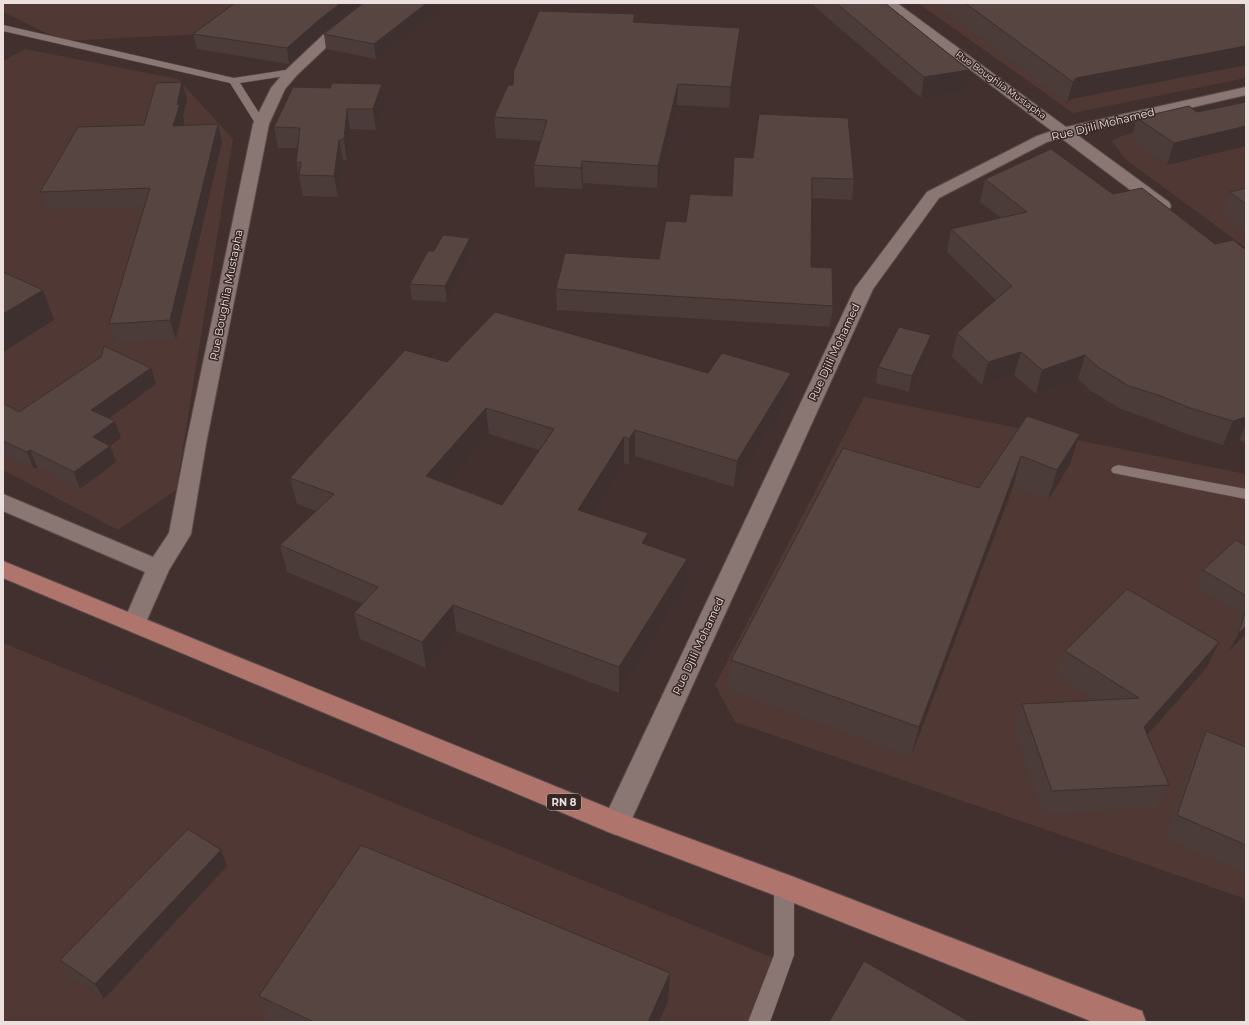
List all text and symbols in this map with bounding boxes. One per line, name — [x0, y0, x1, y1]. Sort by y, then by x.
street label: Rue Boughlia Mustapha — [954, 48, 1049, 121]
street label: Rue Djili Mohamed — [1050, 104, 1156, 144]
street label: Rue Boughlia Mustapha — [206, 228, 246, 362]
street label: Rue Djili Mohamed — [805, 301, 863, 403]
street label: Rue Djili Mohamed — [669, 595, 727, 697]
road number: RN 8 — [547, 794, 581, 810]

